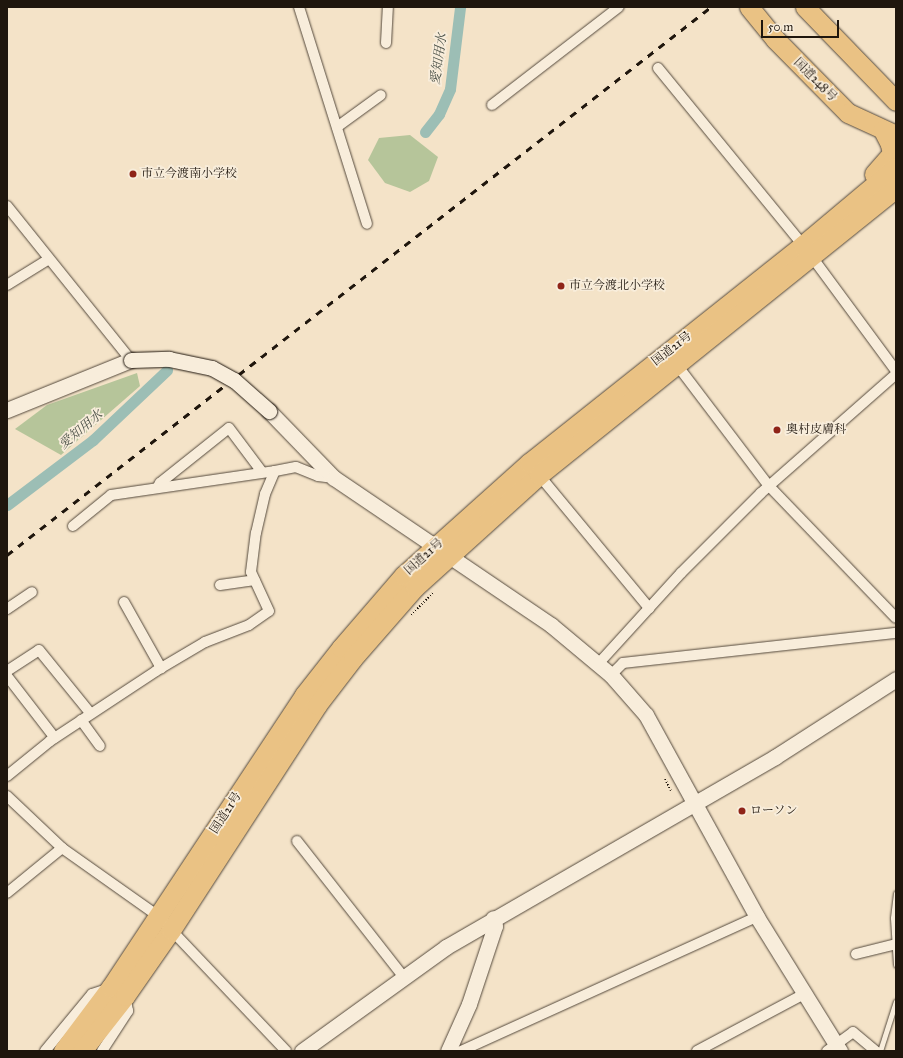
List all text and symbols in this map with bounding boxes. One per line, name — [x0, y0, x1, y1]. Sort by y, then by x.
scale bar — [763, 12, 841, 38]
text: 50 m — [768, 20, 793, 34]
water label: 愛知用水 — [428, 32, 450, 86]
street label: 国道248号 — [790, 55, 840, 105]
place label: 市立今渡南小学校 — [141, 167, 237, 181]
marker: 市立今渡南小学校 — [128, 169, 138, 179]
place label: 市立今渡北小学校 — [569, 279, 665, 293]
marker: 市立今渡北小学校 — [556, 281, 566, 291]
street label: 国道21号 — [649, 329, 695, 369]
water label: 愛知用水 — [56, 407, 106, 453]
place label: 奥村皮膚科 — [786, 423, 846, 437]
marker: 奥村皮膚科 — [771, 424, 783, 436]
street label: 国道21号 — [402, 536, 446, 578]
street label: 国道21号 — [207, 790, 245, 836]
place label: ローソン — [750, 804, 798, 818]
marker: ローソン — [737, 806, 747, 816]

